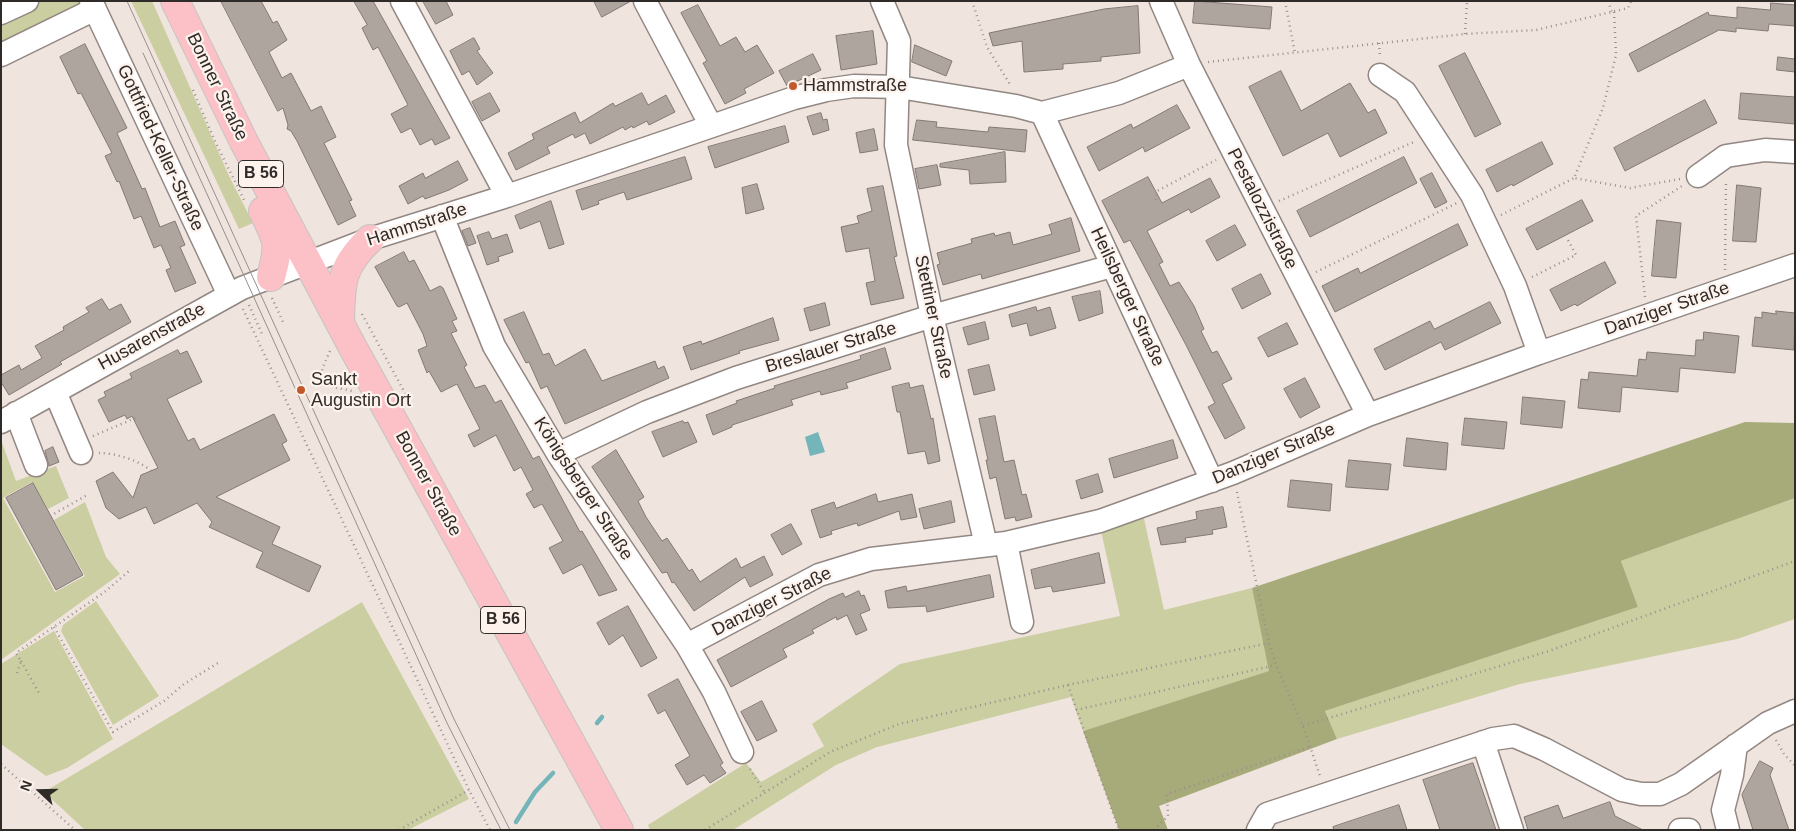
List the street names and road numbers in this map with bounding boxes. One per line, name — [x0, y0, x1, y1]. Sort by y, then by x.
street label: Bonner Straße — [182, 30, 252, 144]
street label: Gottfried-Keller-Straße — [112, 61, 208, 235]
street label: Pestalozzistraße — [1222, 145, 1302, 273]
road number: B 56 — [238, 160, 284, 188]
street label: Hammstraße — [364, 199, 470, 251]
street label: Heilsberger Straße — [1085, 224, 1169, 370]
street label: Stettiner Straße — [909, 253, 957, 381]
street label: Danziger Straße — [1602, 277, 1732, 341]
street label: Husarenstraße — [95, 299, 209, 375]
street label: Breslauer Straße — [763, 318, 899, 378]
street label: Königsberger Straße — [529, 413, 637, 565]
street label: Danziger Straße — [1209, 418, 1339, 490]
street label: Bonner Straße — [390, 428, 466, 540]
street label: Danziger Straße — [709, 563, 835, 641]
road number: B 56 — [480, 606, 526, 634]

